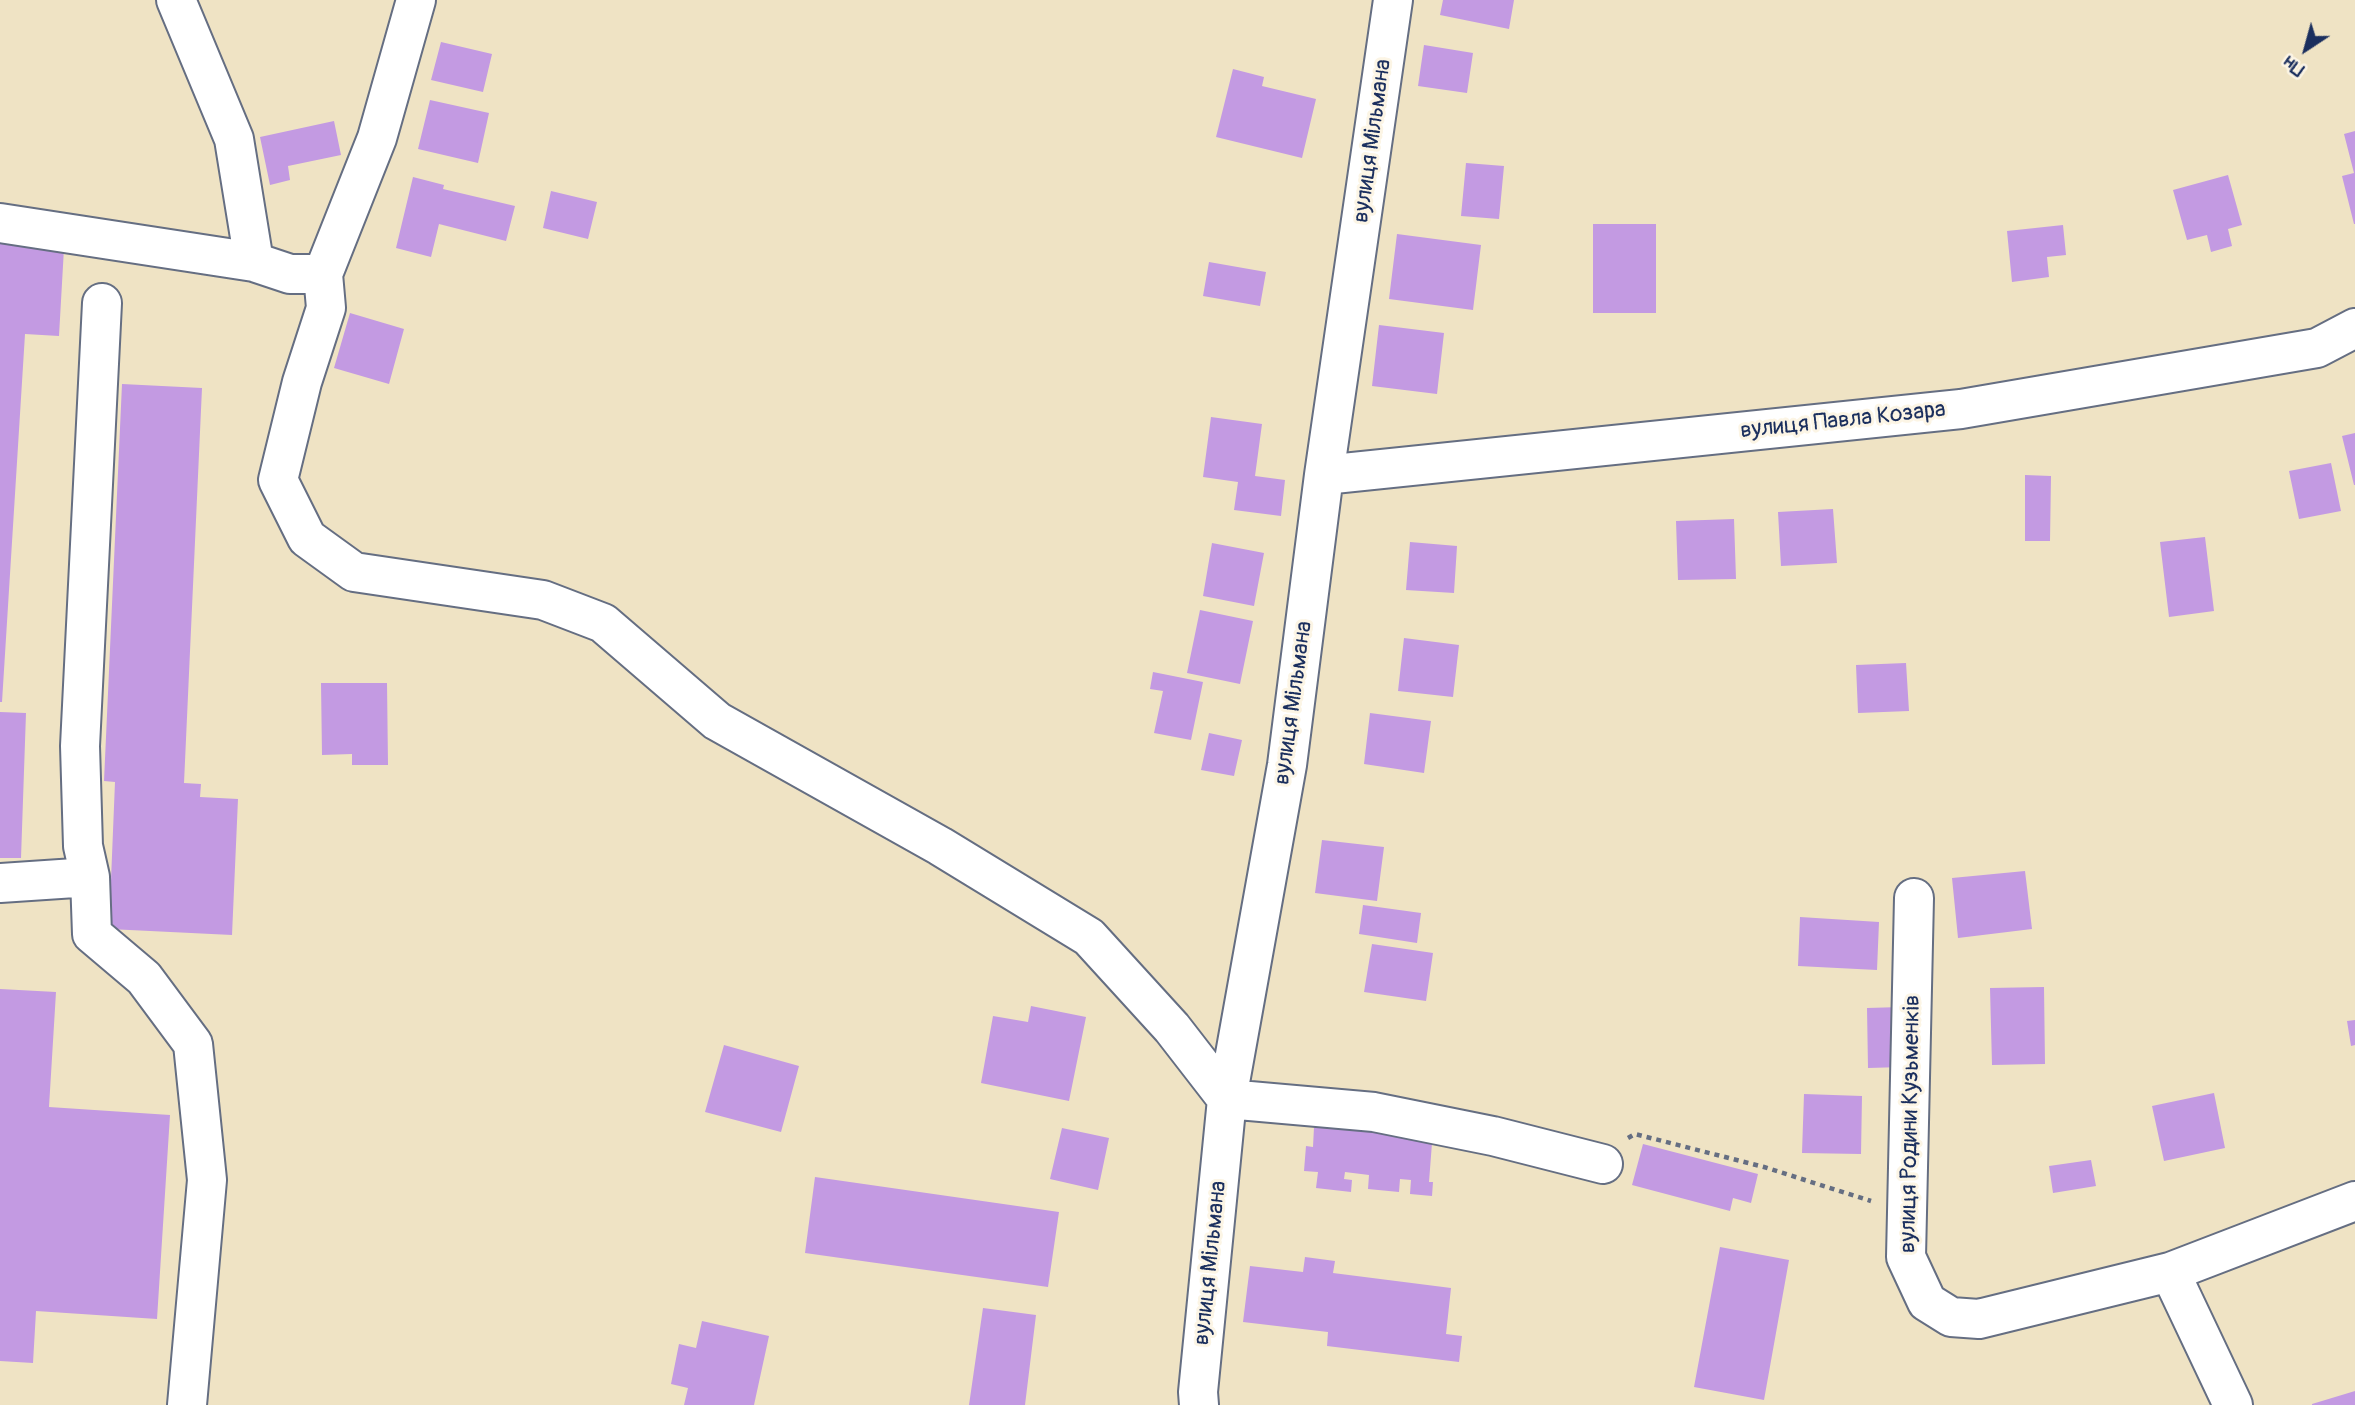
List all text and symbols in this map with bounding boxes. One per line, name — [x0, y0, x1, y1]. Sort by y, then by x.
north arrow — [2271, 14, 2341, 84]
text: Пн — [2278, 50, 2309, 82]
street label: вулиця Мільмана — [1348, 57, 1398, 225]
street label: вулиця Павла Козара — [1739, 396, 1947, 446]
street label: вулиця Мільмана — [1269, 619, 1319, 787]
street label: вулиця Родини Кузьменків — [1895, 995, 1927, 1253]
street label: вулиця Мільмана — [1189, 1179, 1233, 1347]

